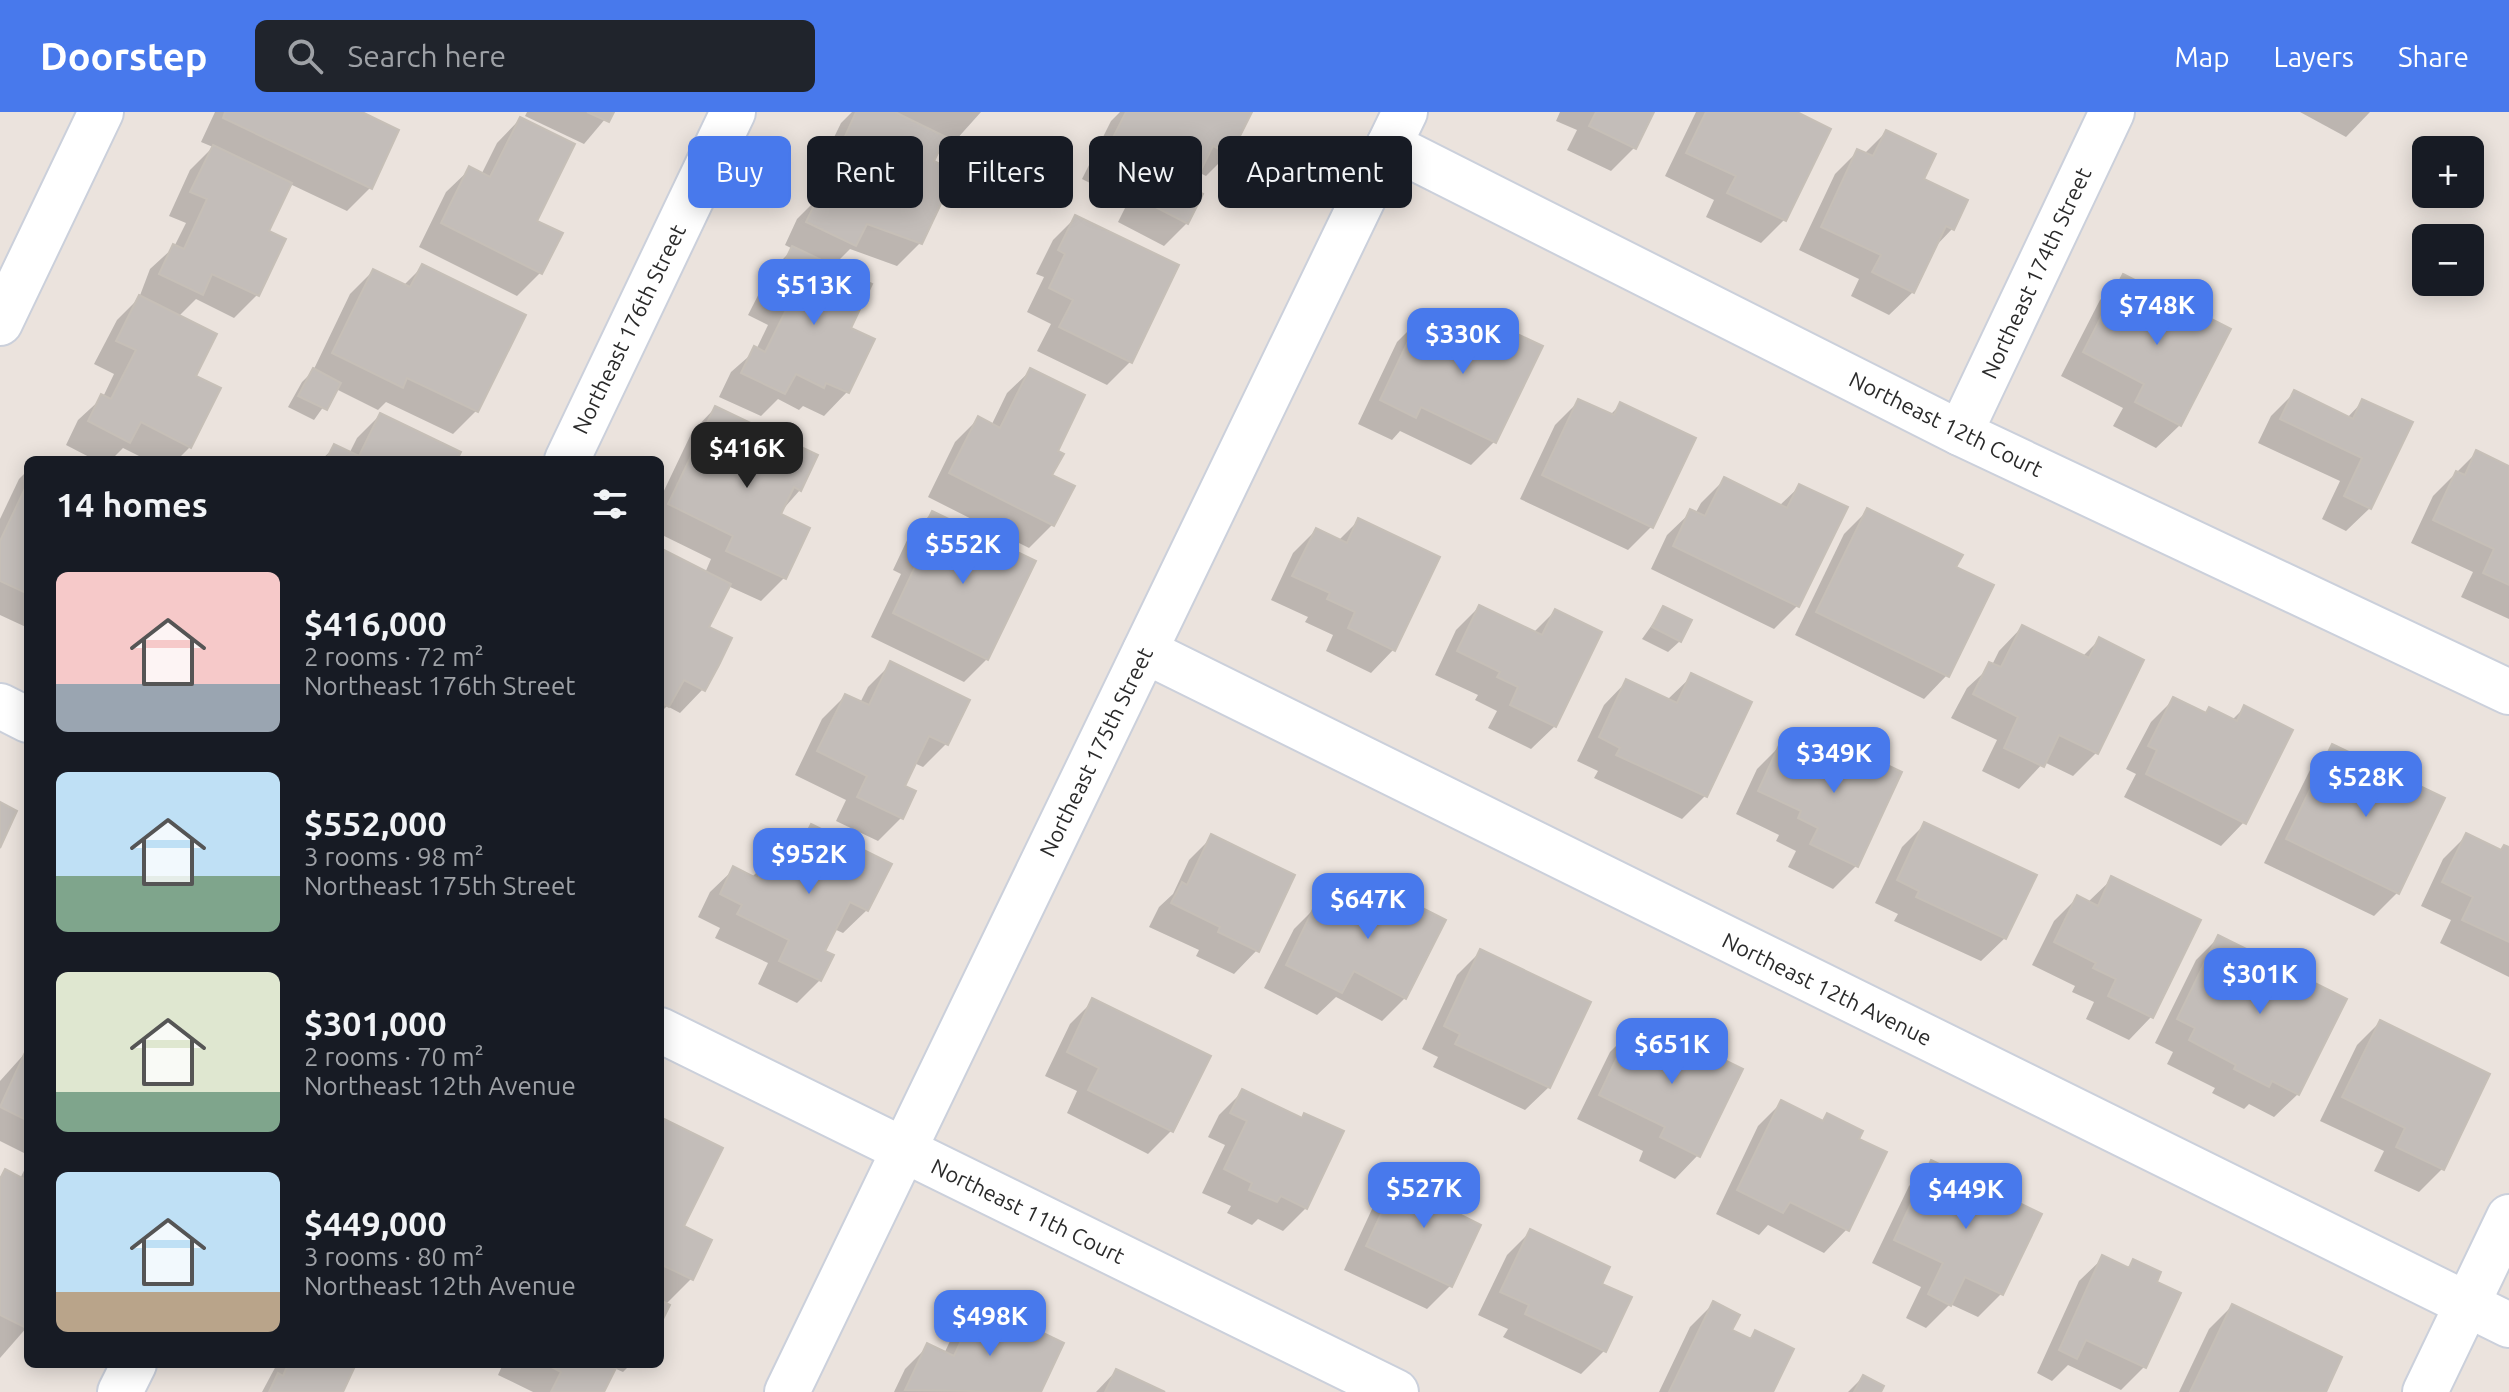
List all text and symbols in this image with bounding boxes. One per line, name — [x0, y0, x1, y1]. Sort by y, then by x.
search box — [255, 20, 815, 92]
icon: search — [283, 34, 327, 78]
text: Doorstep — [40, 35, 207, 77]
text: Search here — [347, 39, 506, 73]
text: Map — [2174, 41, 2230, 72]
text: Layers — [2274, 41, 2354, 72]
text: Share — [2398, 41, 2469, 72]
chip: Buy — [688, 136, 791, 208]
chip: Rent — [807, 136, 923, 208]
chip: Filters — [939, 136, 1073, 208]
chip: New — [1089, 136, 1202, 208]
chip: Apartment — [1218, 136, 1412, 208]
map controls — [2412, 136, 2484, 296]
button: + — [2412, 136, 2484, 208]
street label: Northeast 174th Street — [1976, 163, 2096, 382]
street label: Northeast 176th Street — [567, 220, 690, 437]
button: − — [2412, 224, 2484, 296]
pin: $513K — [758, 259, 870, 327]
text: $513K — [776, 270, 852, 299]
pin: $748K — [2101, 279, 2213, 347]
text: $748K — [2119, 290, 2195, 319]
pin: $330K — [1407, 308, 1519, 376]
text: $330K — [1425, 319, 1501, 348]
street label: Northeast 12th Court — [1846, 366, 2047, 481]
pin: $416K — [691, 422, 803, 490]
text: $416K — [709, 433, 785, 462]
icon: filters — [588, 482, 632, 526]
text: 14 homes — [56, 485, 208, 523]
pin: $552K — [907, 518, 1019, 586]
text: $552K — [925, 529, 1001, 558]
icon: home — [120, 604, 216, 700]
text: $416,000 — [304, 604, 447, 642]
text: 2 rooms · 72 m² — [304, 642, 484, 671]
street label: Northeast 175th Street — [1034, 643, 1157, 860]
text: Northeast 176th Street — [304, 671, 575, 700]
pin: $349K — [1778, 727, 1890, 795]
text: $349K — [1796, 738, 1872, 767]
pin: $528K — [2310, 751, 2422, 819]
text: $528K — [2328, 762, 2404, 791]
icon: home — [120, 804, 216, 900]
text: $552,000 — [304, 804, 447, 842]
pin: $952K — [753, 828, 865, 896]
text: $952K — [771, 839, 847, 868]
text: 3 rooms · 98 m² — [304, 842, 484, 871]
text: Northeast 175th Street — [304, 871, 575, 900]
pin: $647K — [1312, 873, 1424, 941]
text: $647K — [1330, 884, 1406, 913]
street label: Northeast 12th Avenue — [1718, 927, 1936, 1050]
pin: $301K — [2204, 948, 2316, 1016]
text: $301K — [2222, 959, 2298, 988]
icon: home — [120, 1004, 216, 1100]
text: $301,000 — [304, 1004, 447, 1042]
pin: $651K — [1616, 1018, 1728, 1086]
text: $651K — [1634, 1029, 1710, 1058]
text: 2 rooms · 70 m² — [304, 1042, 484, 1071]
text: Northeast 12th Avenue — [304, 1071, 576, 1100]
street label: Northeast 11th Court — [928, 1153, 1129, 1268]
pin: $527K — [1368, 1162, 1480, 1230]
pin: $449K — [1910, 1163, 2022, 1231]
text: $527K — [1386, 1173, 1462, 1202]
text: $449K — [1928, 1174, 2004, 1203]
icon: home — [120, 1204, 216, 1300]
text: $449,000 — [304, 1204, 447, 1242]
text: 3 rooms · 80 m² — [304, 1242, 484, 1271]
text: Northeast 12th Avenue — [304, 1271, 576, 1300]
pin: $498K — [934, 1290, 1046, 1358]
text: $498K — [952, 1301, 1028, 1330]

